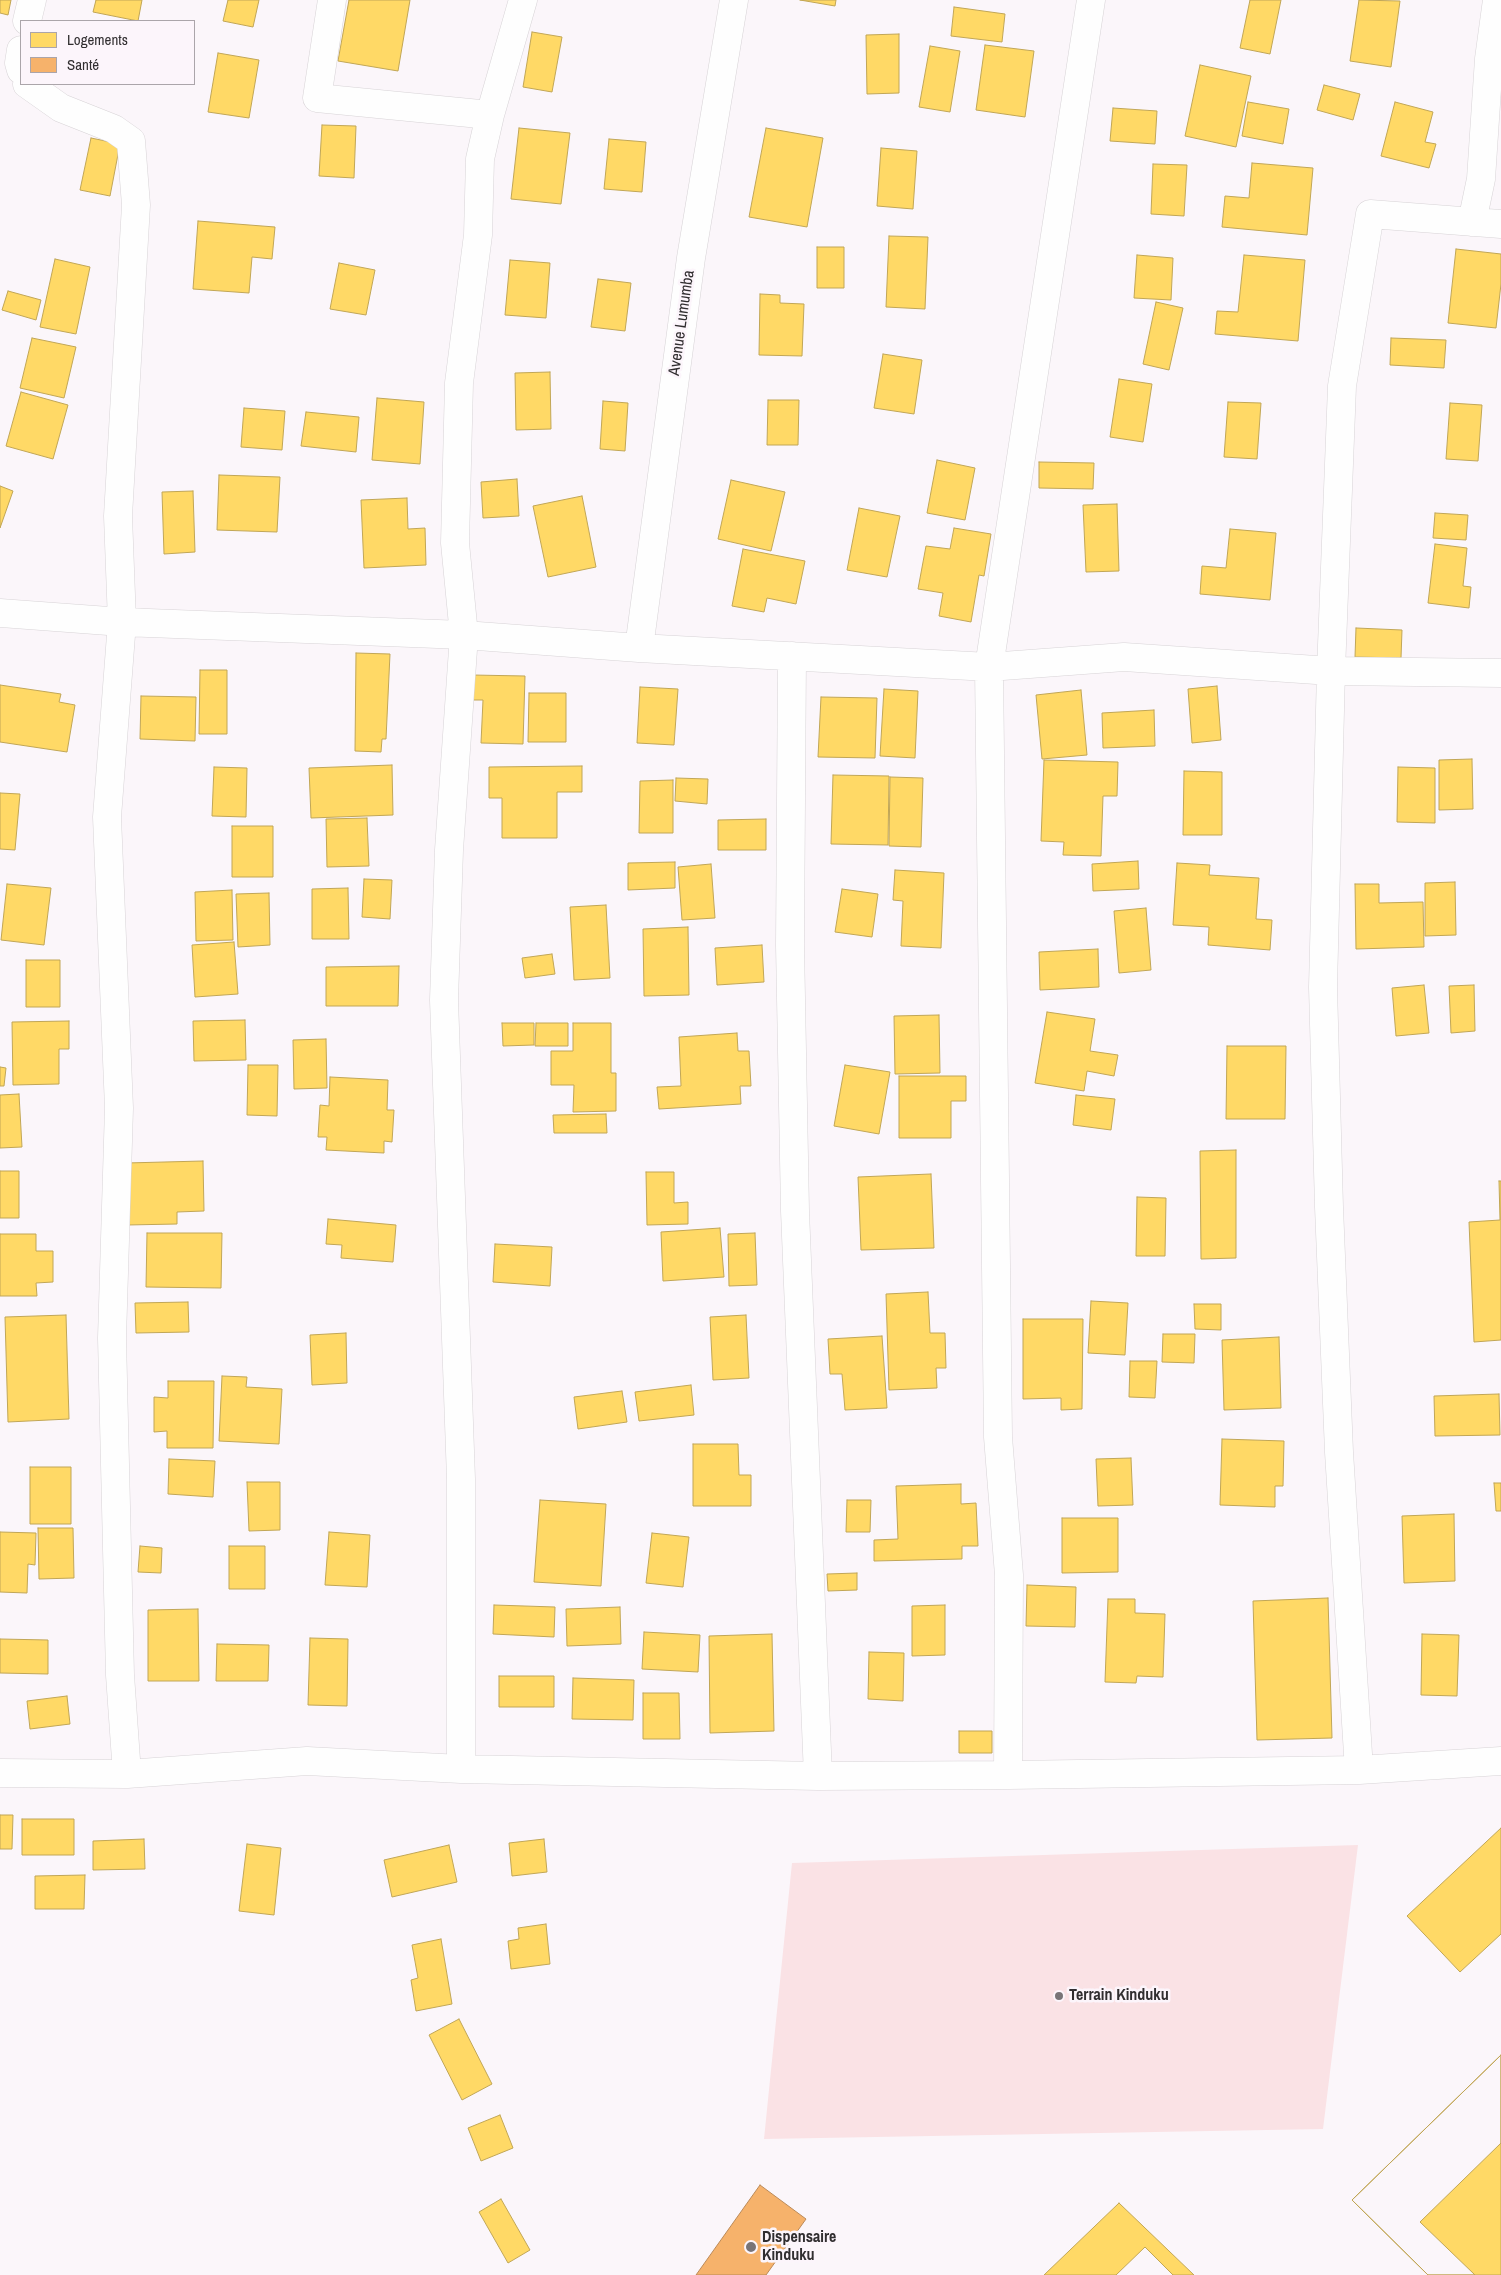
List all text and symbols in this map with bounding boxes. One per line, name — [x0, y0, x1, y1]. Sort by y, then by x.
legend — [20, 20, 195, 85]
text: Logements — [67, 29, 128, 50]
text: Santé — [67, 54, 99, 75]
street label: Avenue Lumumba — [665, 269, 699, 377]
place label: Terrain Kinduku — [1069, 1986, 1169, 2006]
marker: Terrain Kinduku — [1053, 1990, 1065, 2002]
place label: Dispensaire Kinduku — [762, 2228, 836, 2266]
marker: Dispensaire Kinduku — [744, 2240, 758, 2254]

